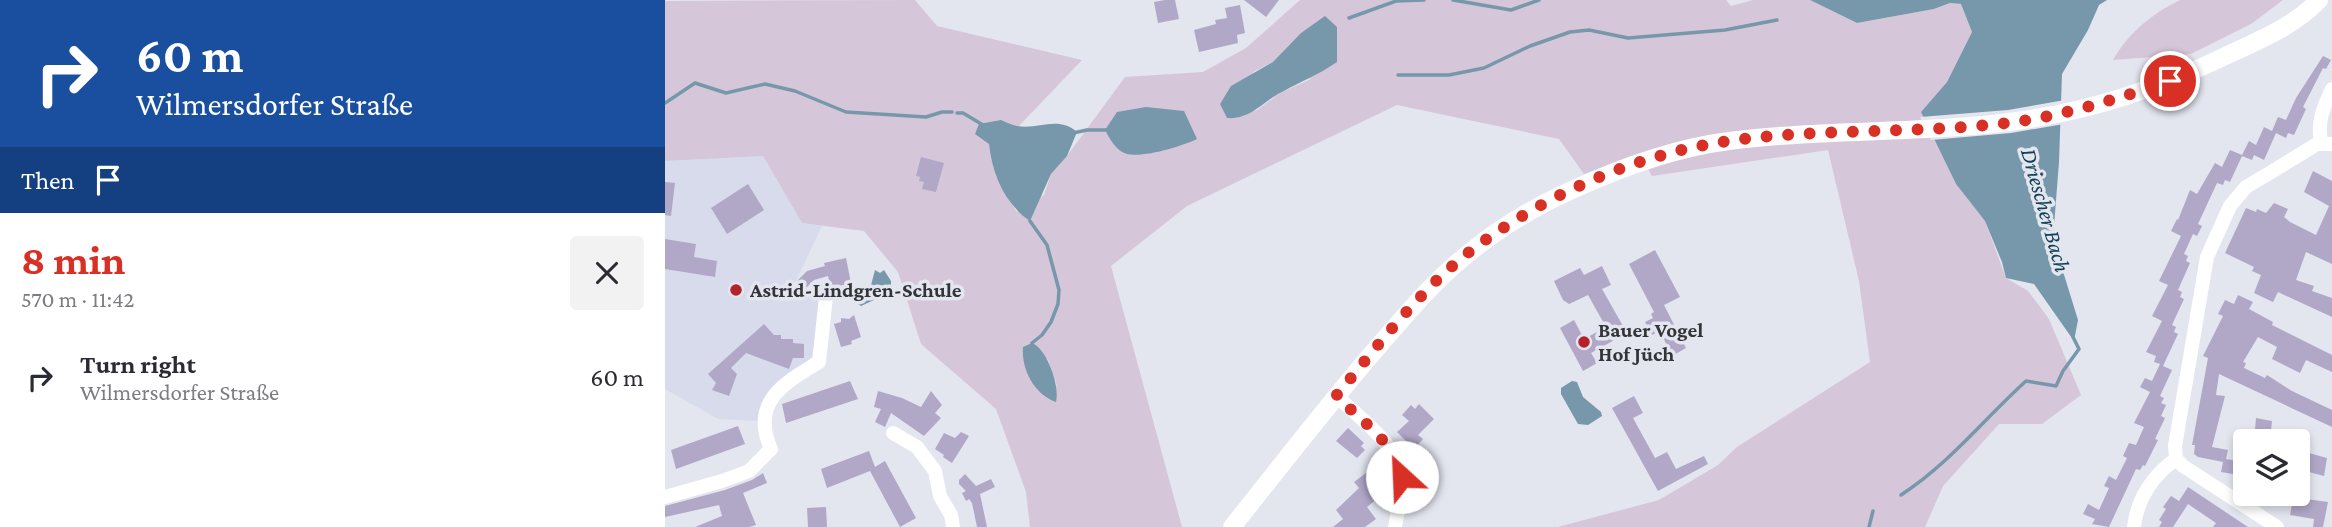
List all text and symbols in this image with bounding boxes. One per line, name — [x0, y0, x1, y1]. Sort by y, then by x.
icon: right — [21, 28, 112, 119]
text: 60 m — [136, 28, 243, 83]
pin — [2140, 51, 2200, 111]
icon: arrive — [2151, 62, 2189, 100]
text: Wilmersdorfer Straße — [136, 86, 413, 122]
water label: Driescher Bach — [2016, 145, 2076, 275]
icon: arrive — [89, 161, 127, 199]
text: Then — [21, 166, 75, 195]
text: 8 min — [21, 236, 125, 283]
button: close — [570, 236, 644, 310]
place label: Astrid-Lindgren-Schule — [749, 278, 962, 302]
marker: Astrid-Lindgren-Schule — [728, 282, 744, 298]
text: 570 m · 11:42 — [21, 286, 134, 312]
place label: Bauer Vogel Hof Jüch — [1598, 318, 1703, 366]
marker: Bauer Vogel Hof Jüch — [1576, 334, 1592, 350]
text: Turn right — [80, 350, 196, 379]
icon: right — [21, 359, 59, 397]
text: 60 m — [590, 363, 644, 392]
text: Wilmersdorfer Straße — [80, 379, 279, 405]
map controls — [2233, 429, 2310, 506]
button: layers — [2233, 429, 2310, 506]
position arrow — [1365, 440, 1439, 514]

